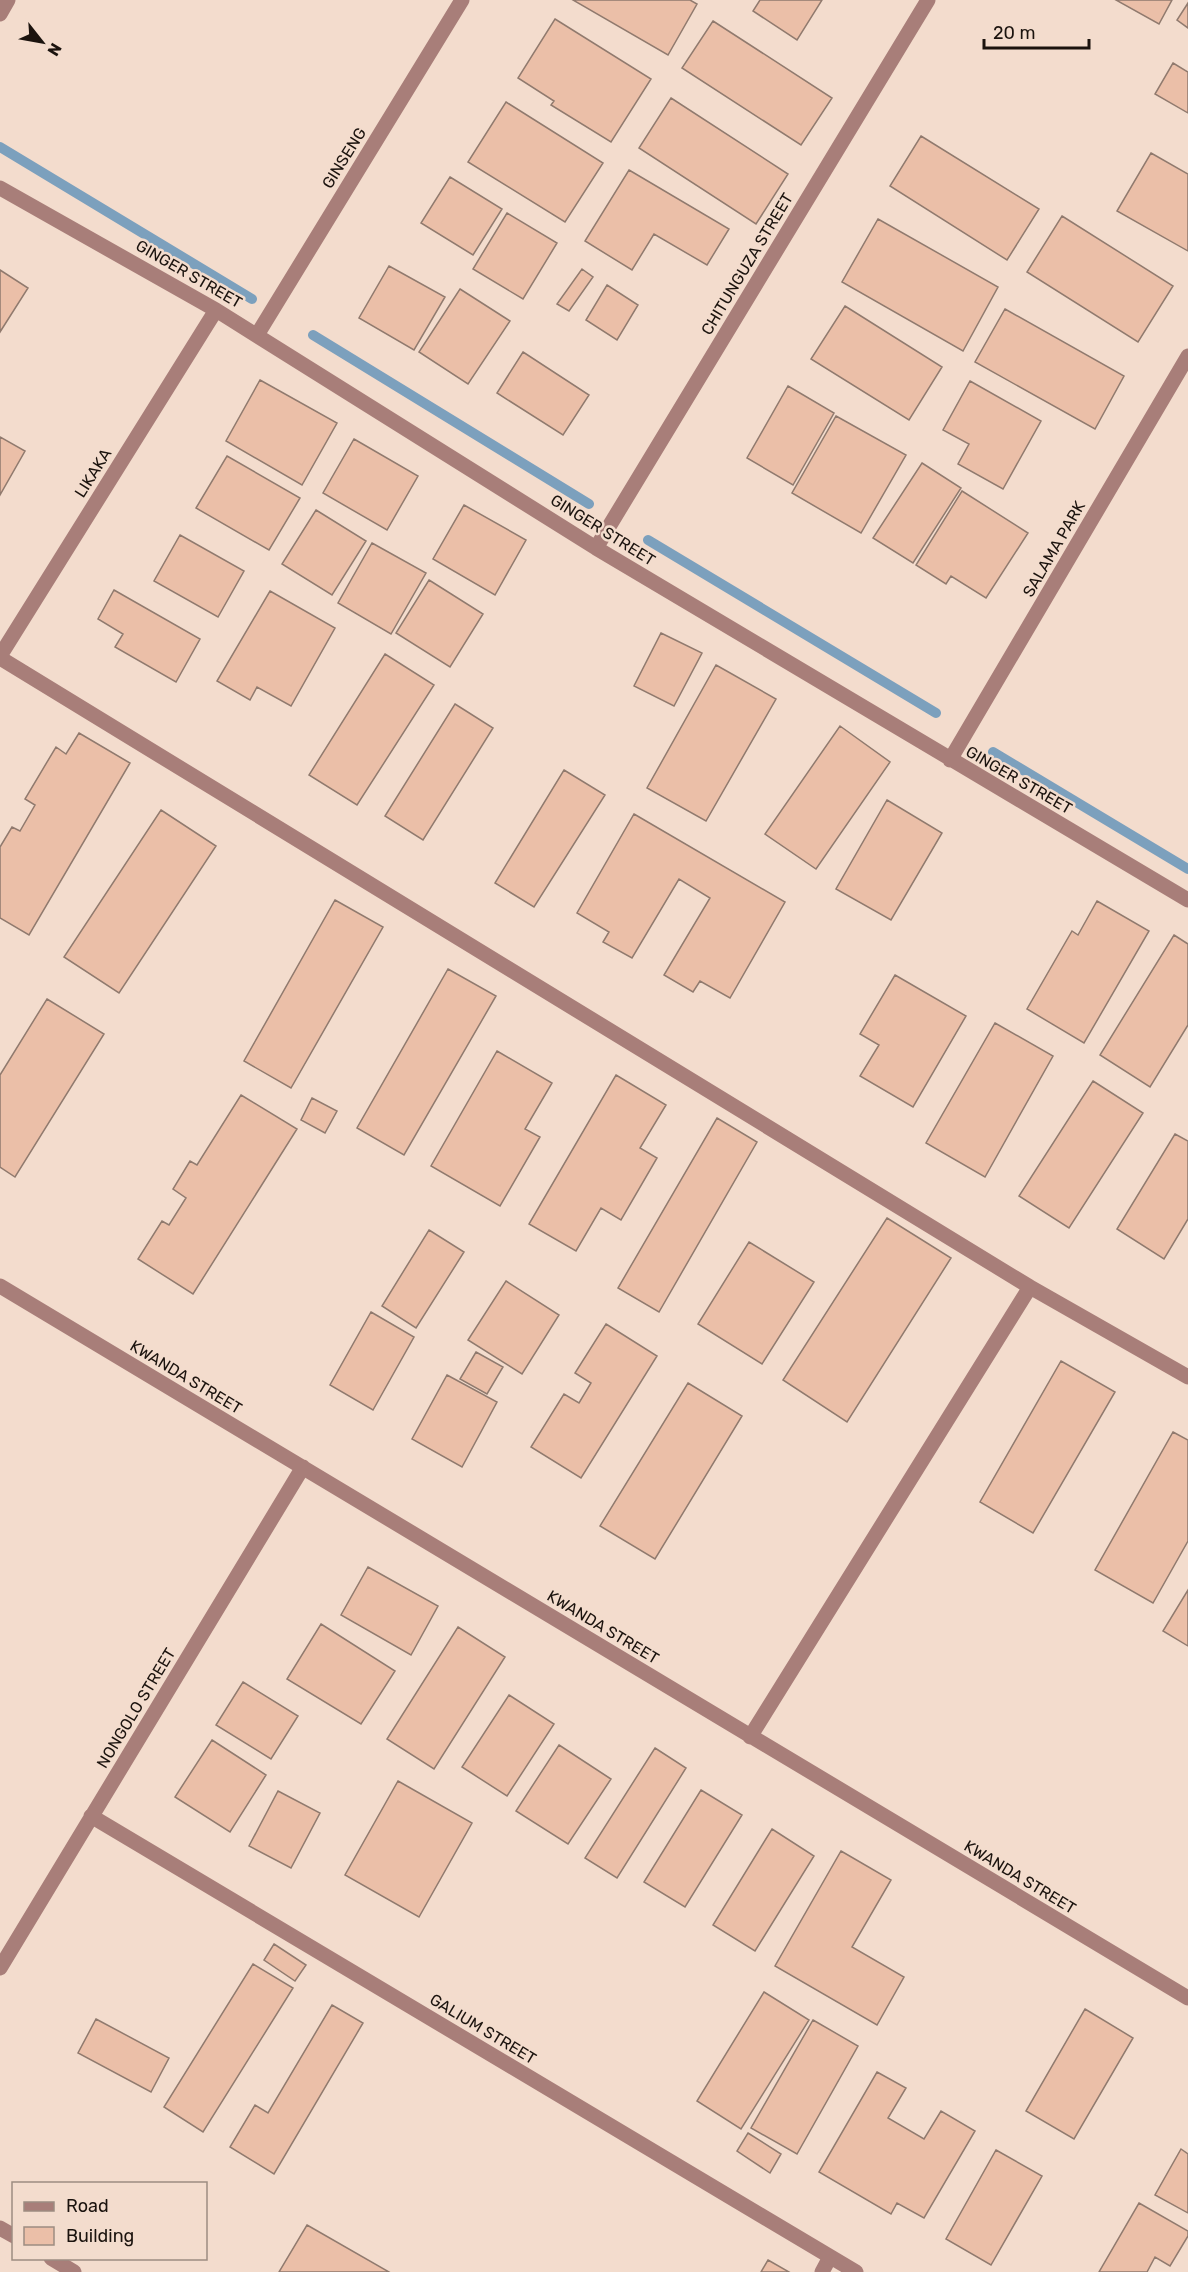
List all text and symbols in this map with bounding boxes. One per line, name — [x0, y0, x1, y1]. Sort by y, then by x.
north arrow — [12, 12, 72, 72]
scale bar — [984, 12, 1089, 50]
text: 20 m — [993, 22, 1035, 44]
text: N — [43, 40, 66, 59]
street label: GINSENG — [318, 124, 370, 192]
street label: CHITUNGUZA STREET — [697, 190, 797, 338]
street label: GINGER STREET — [132, 236, 246, 312]
street label: LIKAKA — [71, 445, 116, 501]
street label: GINGER STREET — [547, 490, 659, 570]
street label: SALAMA PARK — [1019, 497, 1089, 600]
street label: GINGER STREET — [962, 742, 1076, 818]
street label: KWANDA STREET — [127, 1336, 245, 1418]
street label: KWANDA STREET — [544, 1586, 662, 1668]
street label: NONGOLO STREET — [93, 1645, 179, 1771]
street label: KWANDA STREET — [961, 1836, 1079, 1918]
street label: GALIUM STREET — [426, 1990, 540, 2068]
legend — [12, 2182, 207, 2260]
text: Road — [66, 2195, 109, 2217]
text: Building — [66, 2225, 134, 2247]

